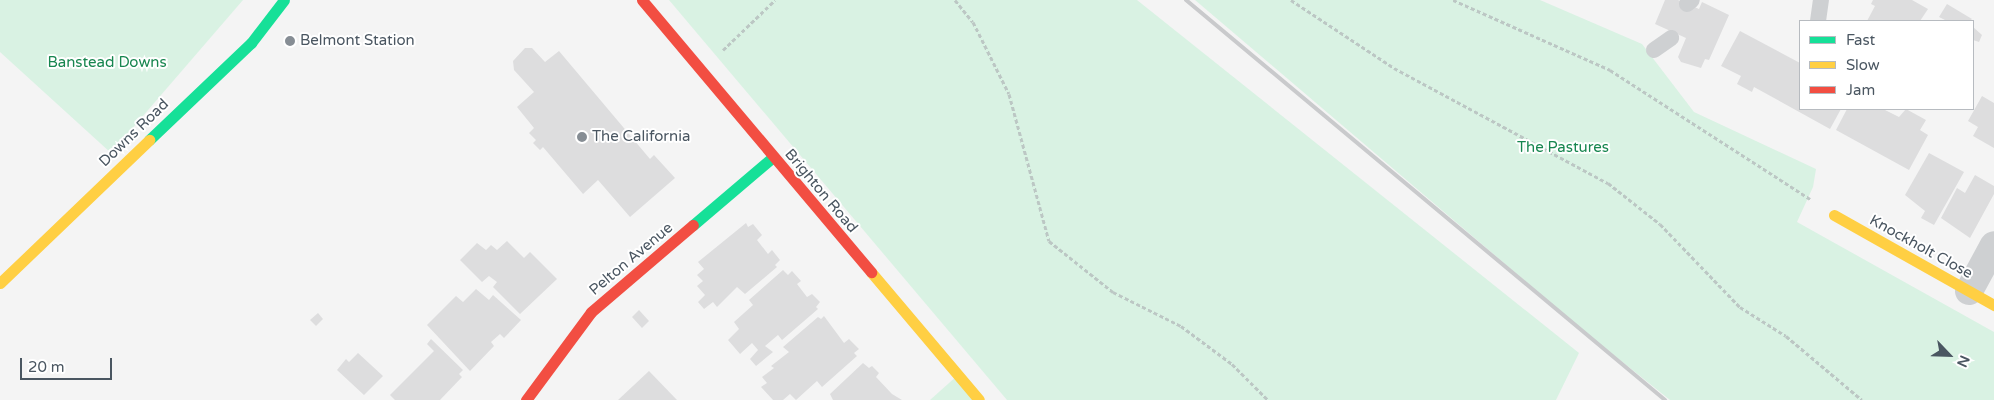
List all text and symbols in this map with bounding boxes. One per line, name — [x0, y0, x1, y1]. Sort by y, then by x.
legend — [1799, 20, 1974, 110]
text: Fast — [1846, 31, 1875, 49]
place label: Belmont Station — [300, 32, 415, 50]
marker: Belmont Station — [284, 35, 296, 47]
park label: Banstead Downs — [47, 54, 167, 72]
text: Slow — [1846, 56, 1880, 74]
text: Jam — [1846, 81, 1875, 99]
street label: Downs Road — [95, 95, 173, 171]
place label: The California — [592, 128, 690, 146]
marker: The California — [576, 131, 588, 143]
park label: The Pastures — [1517, 139, 1609, 157]
street label: Brighton Road — [781, 146, 861, 236]
street label: Knockholt Close — [1866, 211, 1976, 283]
street label: Pelton Avenue — [586, 219, 676, 299]
north arrow — [1924, 330, 1974, 380]
scale bar — [22, 348, 115, 380]
text: N — [1953, 353, 1973, 370]
text: 20 m — [28, 358, 65, 376]

